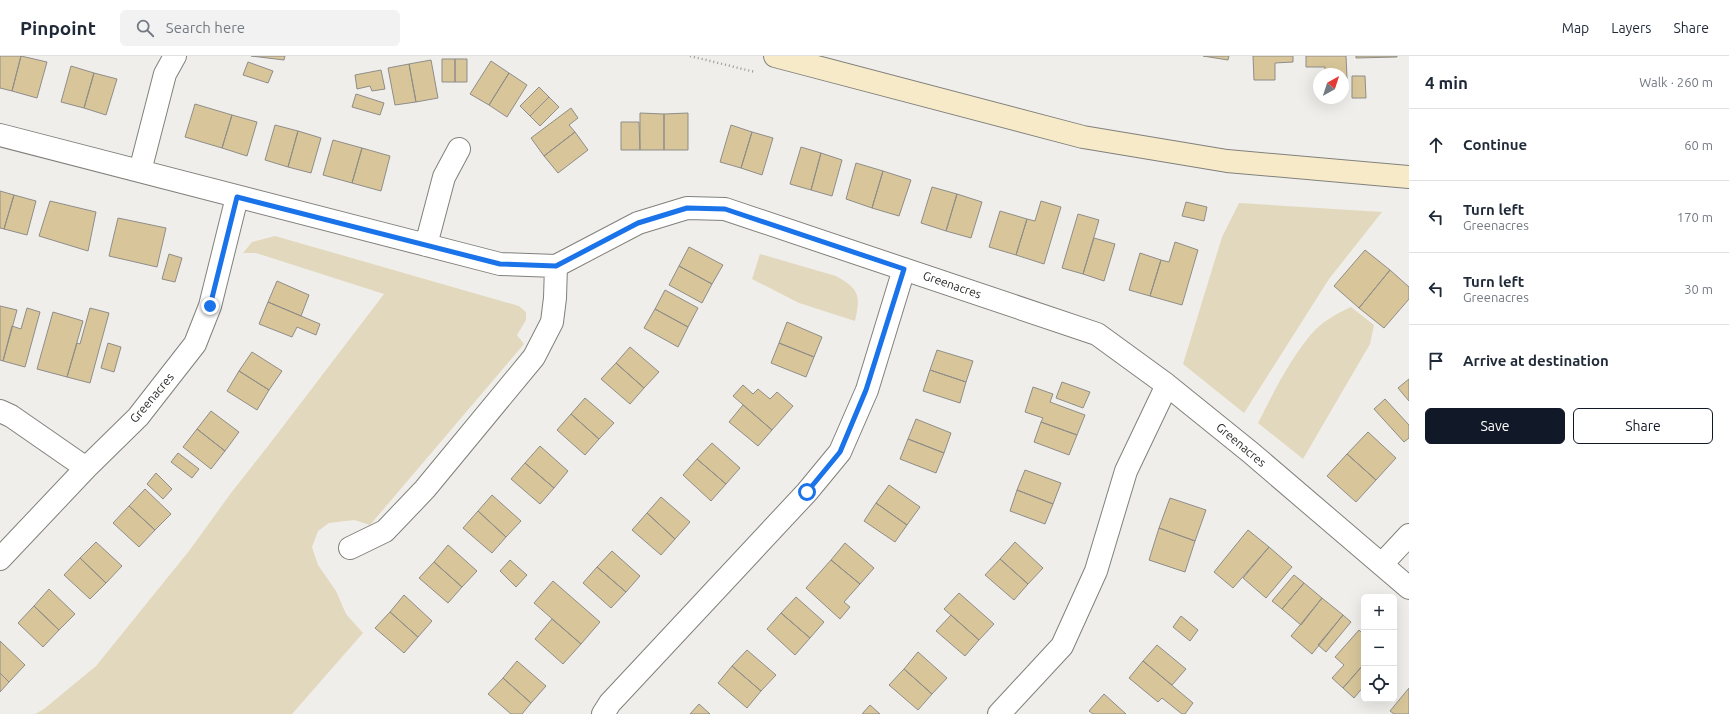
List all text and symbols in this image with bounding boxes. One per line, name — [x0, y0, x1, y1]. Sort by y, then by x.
search box — [120, 10, 400, 46]
text: Pinpoint — [20, 17, 96, 39]
icon: search — [134, 17, 156, 39]
text: Search here — [166, 19, 245, 36]
text: Map — [1562, 20, 1589, 36]
text: Layers — [1611, 20, 1651, 36]
text: Share — [1673, 20, 1709, 36]
north arrow — [1313, 68, 1349, 104]
text: 4 min — [1425, 73, 1468, 92]
text: Walk · 260 m — [1639, 75, 1713, 89]
icon: ahead — [1425, 134, 1447, 156]
text: Continue — [1463, 136, 1527, 153]
text: 60 m — [1684, 138, 1713, 152]
text: Turn left — [1463, 201, 1524, 218]
icon: left — [1425, 206, 1447, 228]
text: 170 m — [1677, 210, 1713, 224]
text: Greenacres — [1463, 218, 1529, 232]
street label: Greenacres — [921, 268, 983, 301]
text: Turn left — [1463, 273, 1524, 290]
icon: left — [1425, 278, 1447, 300]
text: 30 m — [1684, 282, 1713, 296]
text: Greenacres — [1463, 290, 1529, 304]
route end — [201, 297, 219, 315]
icon: arrive — [1425, 350, 1447, 372]
text: Arrive at destination — [1463, 352, 1609, 369]
street label: Greenacres — [127, 370, 176, 425]
button: Save — [1425, 408, 1565, 444]
button: Share — [1573, 408, 1713, 444]
street label: Greenacres — [1214, 420, 1269, 469]
route start — [798, 483, 816, 501]
map controls — [1361, 594, 1397, 702]
button: + — [1361, 594, 1397, 630]
button: − — [1361, 630, 1397, 666]
button: locate — [1361, 666, 1397, 702]

